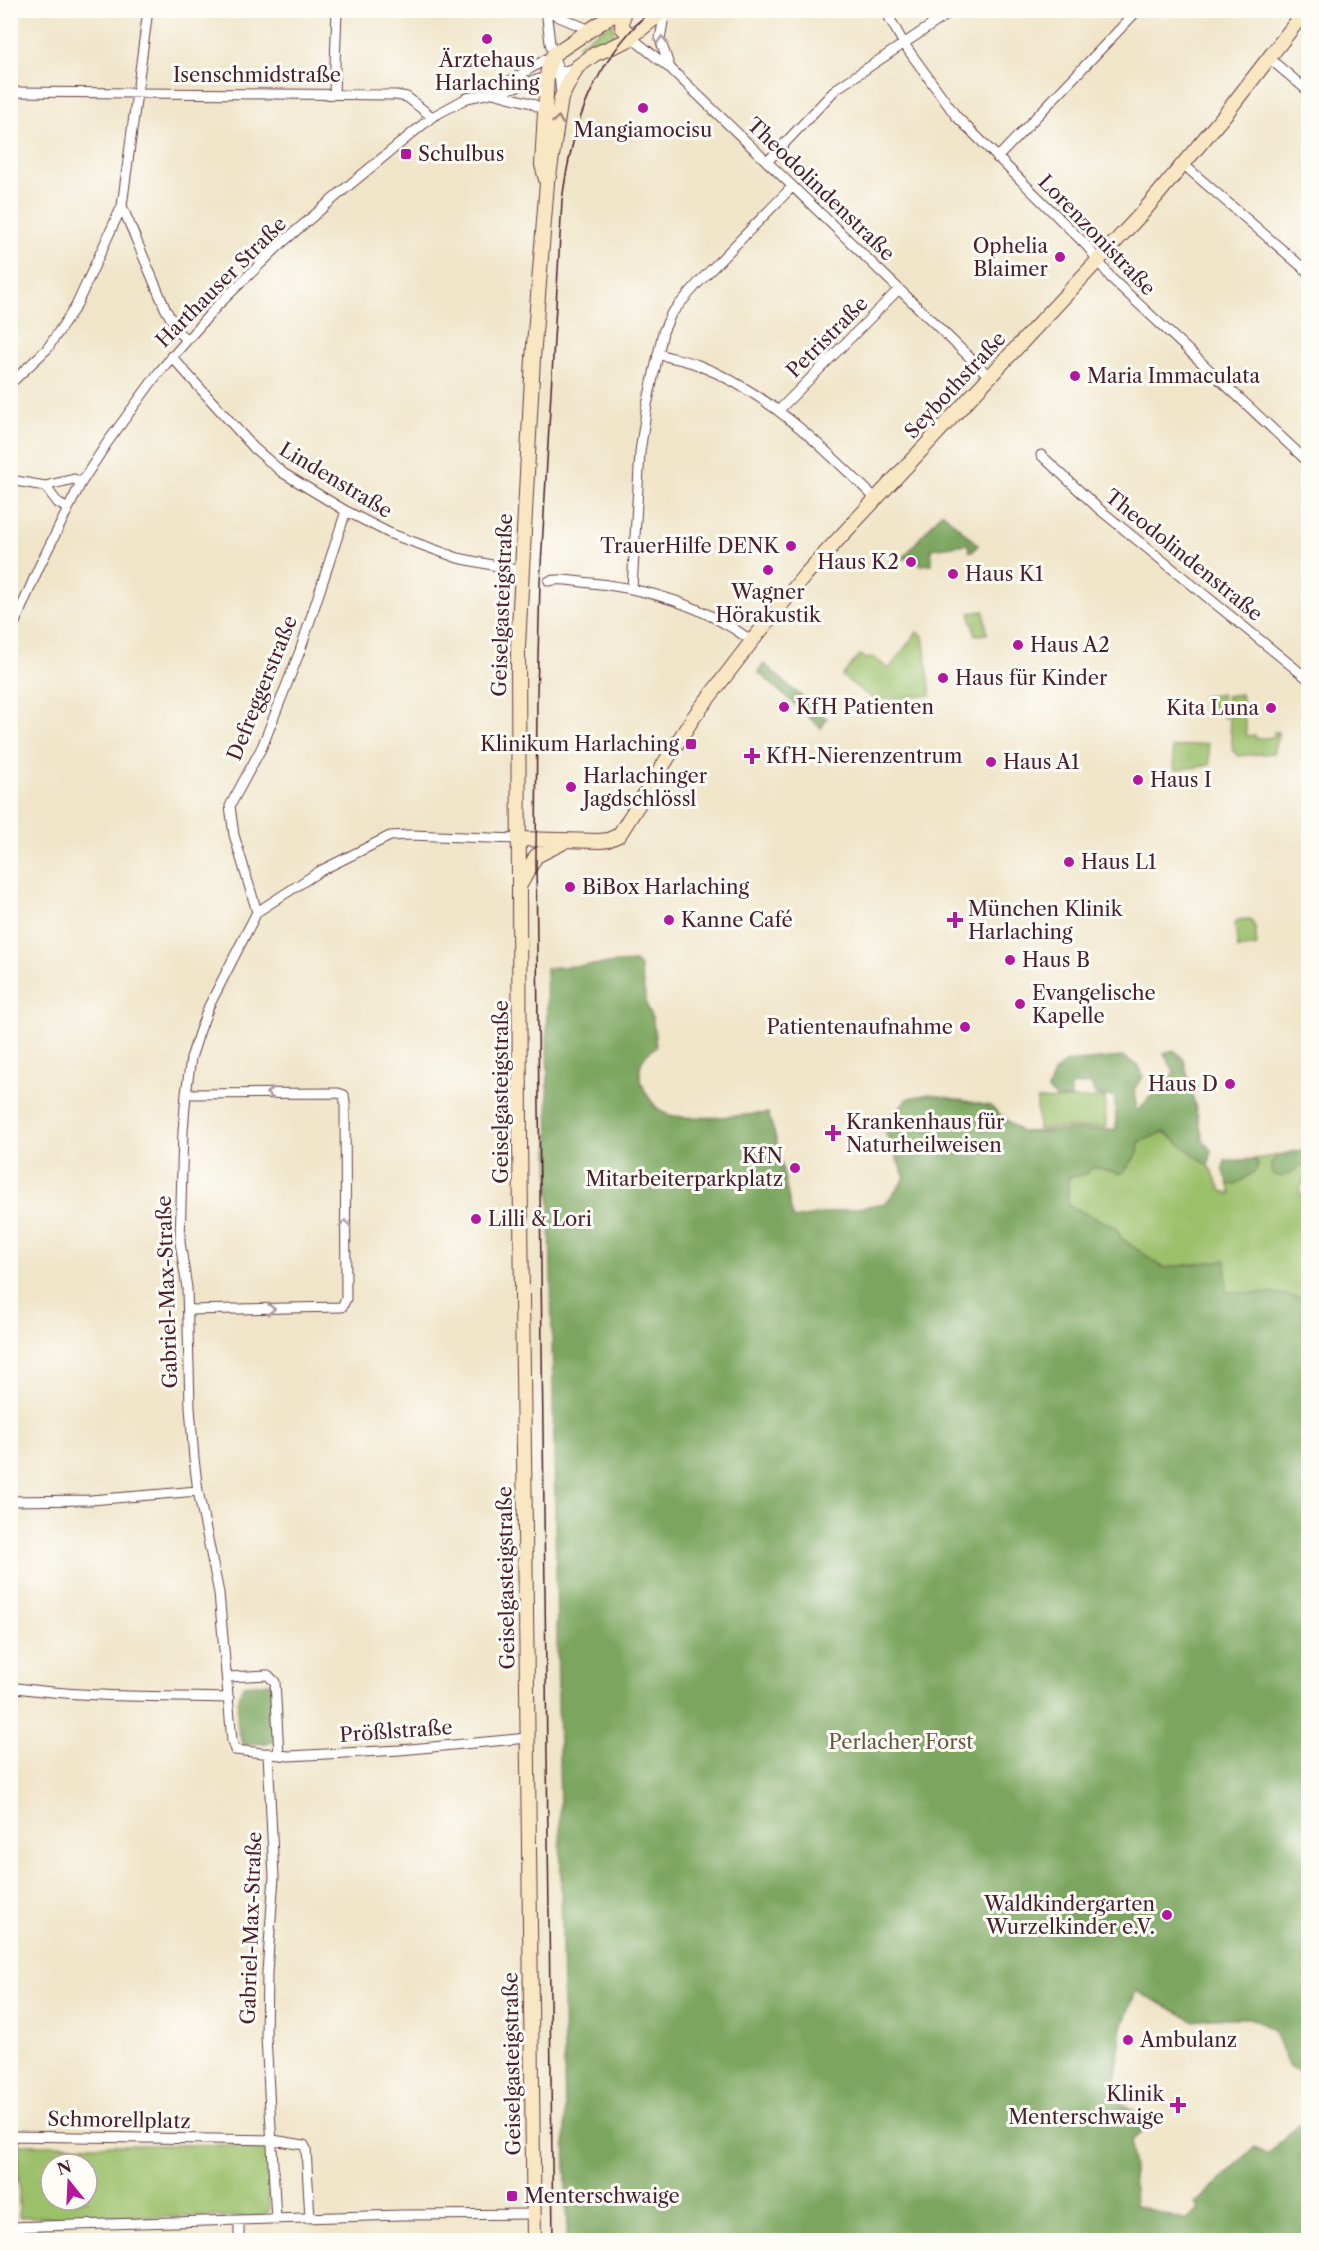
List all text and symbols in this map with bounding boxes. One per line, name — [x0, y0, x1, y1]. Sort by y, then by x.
marker: Ärztehaus Harlaching — [480, 32, 494, 46]
one-way arrow — [656, 36, 669, 45]
place label: Ärztehaus Harlaching — [435, 47, 540, 95]
street label: Isenschmidstraße — [173, 63, 341, 87]
marker: Mangiamocisu — [636, 101, 650, 115]
street label: Theodolindenstraße — [742, 112, 900, 266]
one-way arrow — [551, 115, 563, 125]
place label: Mangiamocisu — [574, 118, 712, 142]
place label: Schulbus — [418, 142, 504, 166]
marker: Schulbus — [399, 147, 413, 161]
street label: Lorenzonistraße — [1033, 170, 1161, 300]
street label: Harthauser Straße — [151, 212, 291, 352]
place label: Ophelia Blaimer — [973, 234, 1049, 281]
marker: Ophelia Blaimer — [1053, 250, 1067, 264]
street label: Petristraße — [781, 291, 873, 383]
street label: Seybothstraße — [899, 327, 1011, 443]
place label: Maria Immaculata — [1087, 364, 1260, 388]
marker: Maria Immaculata — [1068, 369, 1082, 383]
street label: Lindenstraße — [275, 437, 397, 523]
street label: Theodolindenstraße — [1100, 484, 1268, 626]
street label: Geiselgasteigstraße — [487, 513, 517, 697]
place label: TrauerHilfe DENK — [600, 534, 780, 558]
marker: TrauerHilfe DENK — [784, 539, 798, 553]
place label: Haus K2 — [817, 550, 899, 574]
marker: Haus K2 — [904, 555, 918, 569]
place label: Haus K1 — [965, 562, 1044, 586]
marker: Wagner Hörakustik — [761, 563, 775, 577]
marker: Haus K1 — [946, 567, 960, 581]
place label: Wagner Hörakustik — [716, 580, 822, 627]
street label: Defreggerstraße — [222, 612, 302, 764]
place label: Haus A2 — [1030, 633, 1110, 657]
marker: Haus A2 — [1011, 638, 1025, 652]
place label: Haus für Kinder — [955, 666, 1108, 690]
marker: Haus für Kinder — [936, 671, 950, 685]
place label: KfH Patienten — [796, 695, 934, 719]
place label: Kita Luna — [1166, 696, 1259, 720]
marker: KfH Patienten — [777, 700, 791, 714]
marker: Kita Luna — [1264, 701, 1278, 715]
place label: Klinikum Harlaching — [480, 732, 679, 756]
marker: Klinikum Harlaching — [684, 737, 698, 751]
place label: KfH-Nierenzentrum — [766, 744, 963, 768]
marker: KfH-Nierenzentrum — [743, 747, 761, 765]
place label: Haus A1 — [1003, 750, 1080, 774]
marker: Haus A1 — [984, 755, 998, 769]
place label: Harlachinger Jagdschlössl — [580, 764, 708, 811]
place label: Haus I — [1150, 768, 1211, 792]
marker: Haus I — [1131, 773, 1145, 787]
marker: Harlachinger Jagdschlössl — [564, 780, 578, 794]
place label: Haus L1 — [1081, 850, 1157, 874]
marker: Haus L1 — [1062, 855, 1076, 869]
place label: BiBox Harlaching — [582, 875, 749, 899]
marker: BiBox Harlaching — [563, 880, 577, 894]
place label: München Klinik Harlaching — [968, 897, 1124, 944]
place label: Kanne Café — [681, 908, 793, 932]
marker: München Klinik Harlaching — [946, 911, 964, 929]
marker: Kanne Café — [662, 913, 676, 927]
place label: Haus B — [1022, 948, 1090, 972]
marker: Haus B — [1003, 953, 1017, 967]
place label: Evangelische Kapelle — [1032, 981, 1156, 1028]
marker: Evangelische Kapelle — [1013, 997, 1027, 1011]
street label: Geiselgasteigstraße — [489, 1000, 513, 1184]
place label: Patientenaufnahme — [766, 1015, 953, 1039]
marker: Patientenaufnahme — [958, 1020, 972, 1034]
place label: Haus D — [1148, 1072, 1218, 1096]
marker: Haus D — [1223, 1077, 1237, 1091]
one-way arrow — [265, 1087, 274, 1099]
place label: Krankenhaus für Naturheilweisen — [846, 1110, 1005, 1157]
marker: Krankenhaus für Naturheilweisen — [824, 1124, 842, 1142]
place label: KfN Mitarbeiterparkplatz — [586, 1144, 783, 1191]
marker: KfN Mitarbeiterparkplatz — [788, 1161, 802, 1175]
street label: Gabriel-Max-Straße — [152, 1195, 182, 1389]
place label: Lilli & Lori — [488, 1207, 592, 1231]
marker: Lilli & Lori — [469, 1212, 483, 1226]
one-way arrow — [339, 1220, 351, 1229]
one-way arrow — [267, 1303, 276, 1315]
street label: Geiselgasteigstraße — [492, 1486, 520, 1670]
street label: Prößlstraße — [339, 1715, 453, 1747]
park label: Perlacher Forst — [829, 1730, 973, 1754]
street label: Gabriel-Max-Straße — [236, 1831, 266, 2025]
place label: Waldkindergarten Wurzelkinder e.V. — [983, 1892, 1155, 1939]
marker: Waldkindergarten Wurzelkinder e.V. — [1160, 1908, 1174, 1922]
street label: Geiselgasteigstraße — [498, 1972, 526, 2156]
place label: Ambulanz — [1139, 2028, 1237, 2052]
marker: Ambulanz — [1121, 2033, 1135, 2047]
place label: Klinik Menterschwaige — [1008, 2082, 1165, 2129]
marker: Klinik Menterschwaige — [1169, 2096, 1187, 2114]
street label: Schmorellplatz — [47, 2107, 191, 2133]
north arrow — [39, 2152, 99, 2212]
text: N — [55, 2156, 74, 2179]
place label: Menterschwaige — [524, 2184, 680, 2208]
marker: Menterschwaige — [505, 2189, 519, 2203]

